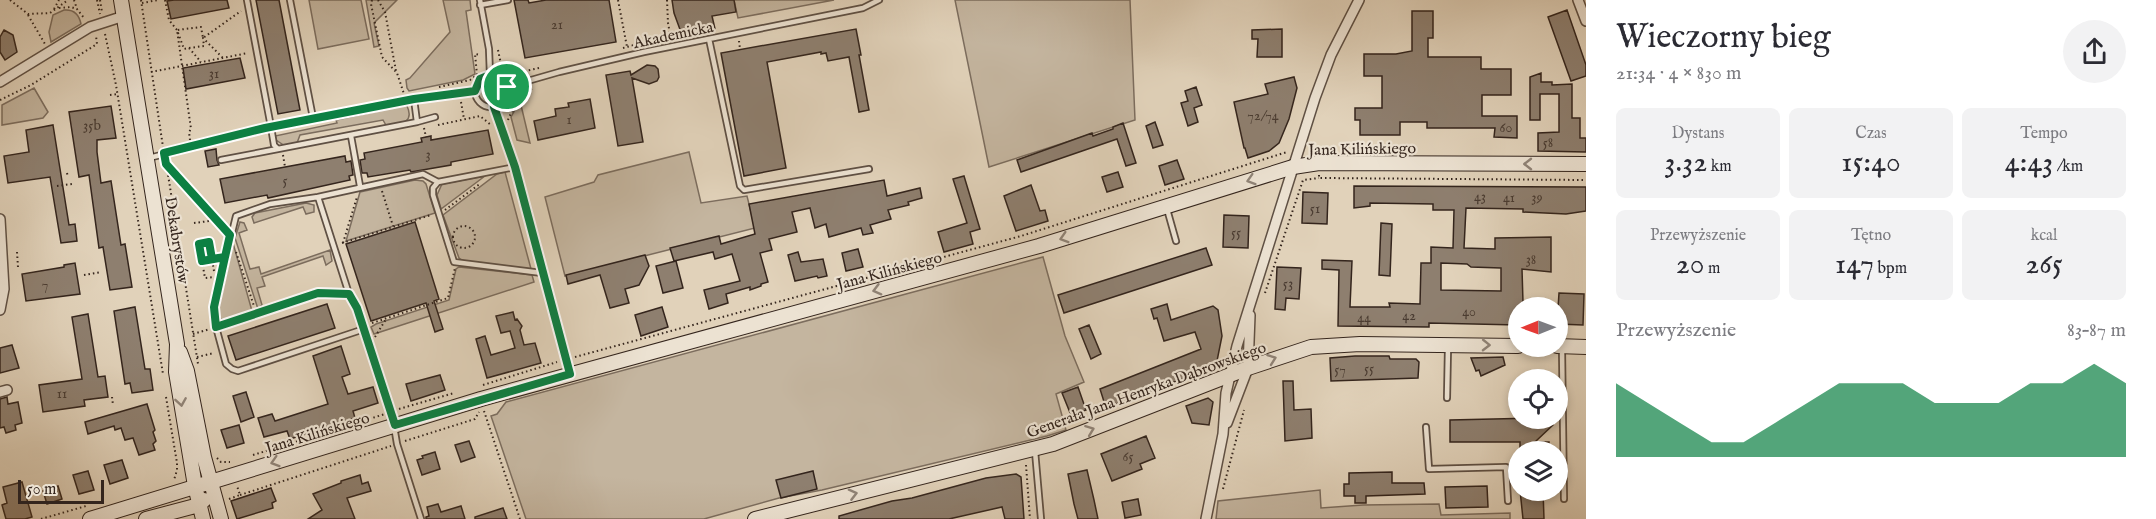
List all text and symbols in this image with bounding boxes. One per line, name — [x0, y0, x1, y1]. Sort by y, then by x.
house number: 21 — [551, 16, 563, 34]
text: Wieczorny bieg — [1616, 17, 1831, 59]
street label: Akademicka — [631, 18, 715, 54]
button: share — [2063, 20, 2126, 83]
pin — [481, 61, 532, 112]
text: 21:34 · 4 × 830 m — [1616, 61, 1742, 86]
house number: 31 — [209, 65, 219, 83]
icon: arrive — [490, 70, 523, 103]
house number: 72/74 — [1247, 107, 1279, 125]
house number: 1 — [566, 111, 572, 129]
house number: 35b — [83, 117, 101, 135]
house number: 60 — [1500, 119, 1513, 137]
text: Dystans — [1672, 124, 1724, 144]
text: Czas — [1855, 124, 1887, 144]
text: Tempo — [2020, 124, 2068, 144]
house number: 58 — [1543, 134, 1553, 152]
street label: Jana Kilińskiego — [1306, 139, 1417, 161]
text: 3.32 — [1664, 144, 1707, 182]
text: 15:40 — [1841, 144, 1901, 182]
text: 4:43 — [2005, 144, 2053, 182]
house number: 3 — [425, 146, 431, 164]
text: km — [1707, 157, 1732, 177]
text: /km — [2053, 157, 2083, 177]
one-way arrow — [1523, 158, 1532, 170]
house number: 5 — [282, 172, 288, 190]
one-way arrow — [1246, 173, 1257, 185]
house number: 43 — [1474, 188, 1486, 206]
house number: 41 — [1503, 189, 1515, 207]
house number: 39 — [1531, 189, 1543, 207]
street label: Dekabrystów — [159, 195, 193, 286]
house number: 51 — [1310, 200, 1320, 218]
house number: 55 — [1231, 224, 1241, 242]
text: Przewyższenie — [1650, 226, 1746, 246]
text: Tętno — [1851, 226, 1891, 246]
text: kcal — [2031, 226, 2057, 246]
one-way arrow — [1059, 231, 1070, 243]
text: 20 — [1676, 246, 1704, 284]
text: 147 — [1835, 246, 1874, 284]
text: 265 — [2025, 246, 2063, 284]
street label: Jana Kilińskiego — [833, 248, 945, 296]
house number: 38 — [1526, 251, 1536, 269]
text: m — [1704, 259, 1720, 279]
text: bpm — [1874, 259, 1907, 279]
house number: 53 — [1283, 275, 1293, 293]
house number: 7 — [42, 276, 48, 294]
one-way arrow — [872, 283, 882, 296]
north arrow — [1508, 297, 1568, 357]
map controls — [1508, 297, 1568, 501]
house number: 40 — [1462, 303, 1476, 321]
house number: 42 — [1402, 307, 1416, 325]
house number: 44 — [1357, 309, 1371, 327]
text: Przewyższenie — [1616, 318, 1736, 343]
text: 83–87 m — [2067, 318, 2126, 343]
street label: Generała Jana Henryka Dąbrowskiego — [1024, 338, 1270, 444]
one-way arrow — [1481, 339, 1490, 352]
one-way arrow — [1266, 354, 1277, 367]
house number: 55 — [1364, 360, 1374, 378]
house number: 57 — [1334, 361, 1346, 379]
button: locate — [1508, 369, 1568, 429]
house number: 11 — [57, 385, 67, 403]
one-way arrow — [174, 397, 187, 407]
street label: Jana Kilińskiego — [261, 408, 373, 460]
one-way arrow — [1084, 424, 1095, 437]
button: layers — [1508, 441, 1568, 501]
house number: 65 — [1123, 448, 1133, 466]
one-way arrow — [270, 455, 281, 467]
scale bar — [18, 477, 104, 504]
text: 50 m — [27, 480, 56, 500]
one-way arrow — [848, 489, 858, 502]

